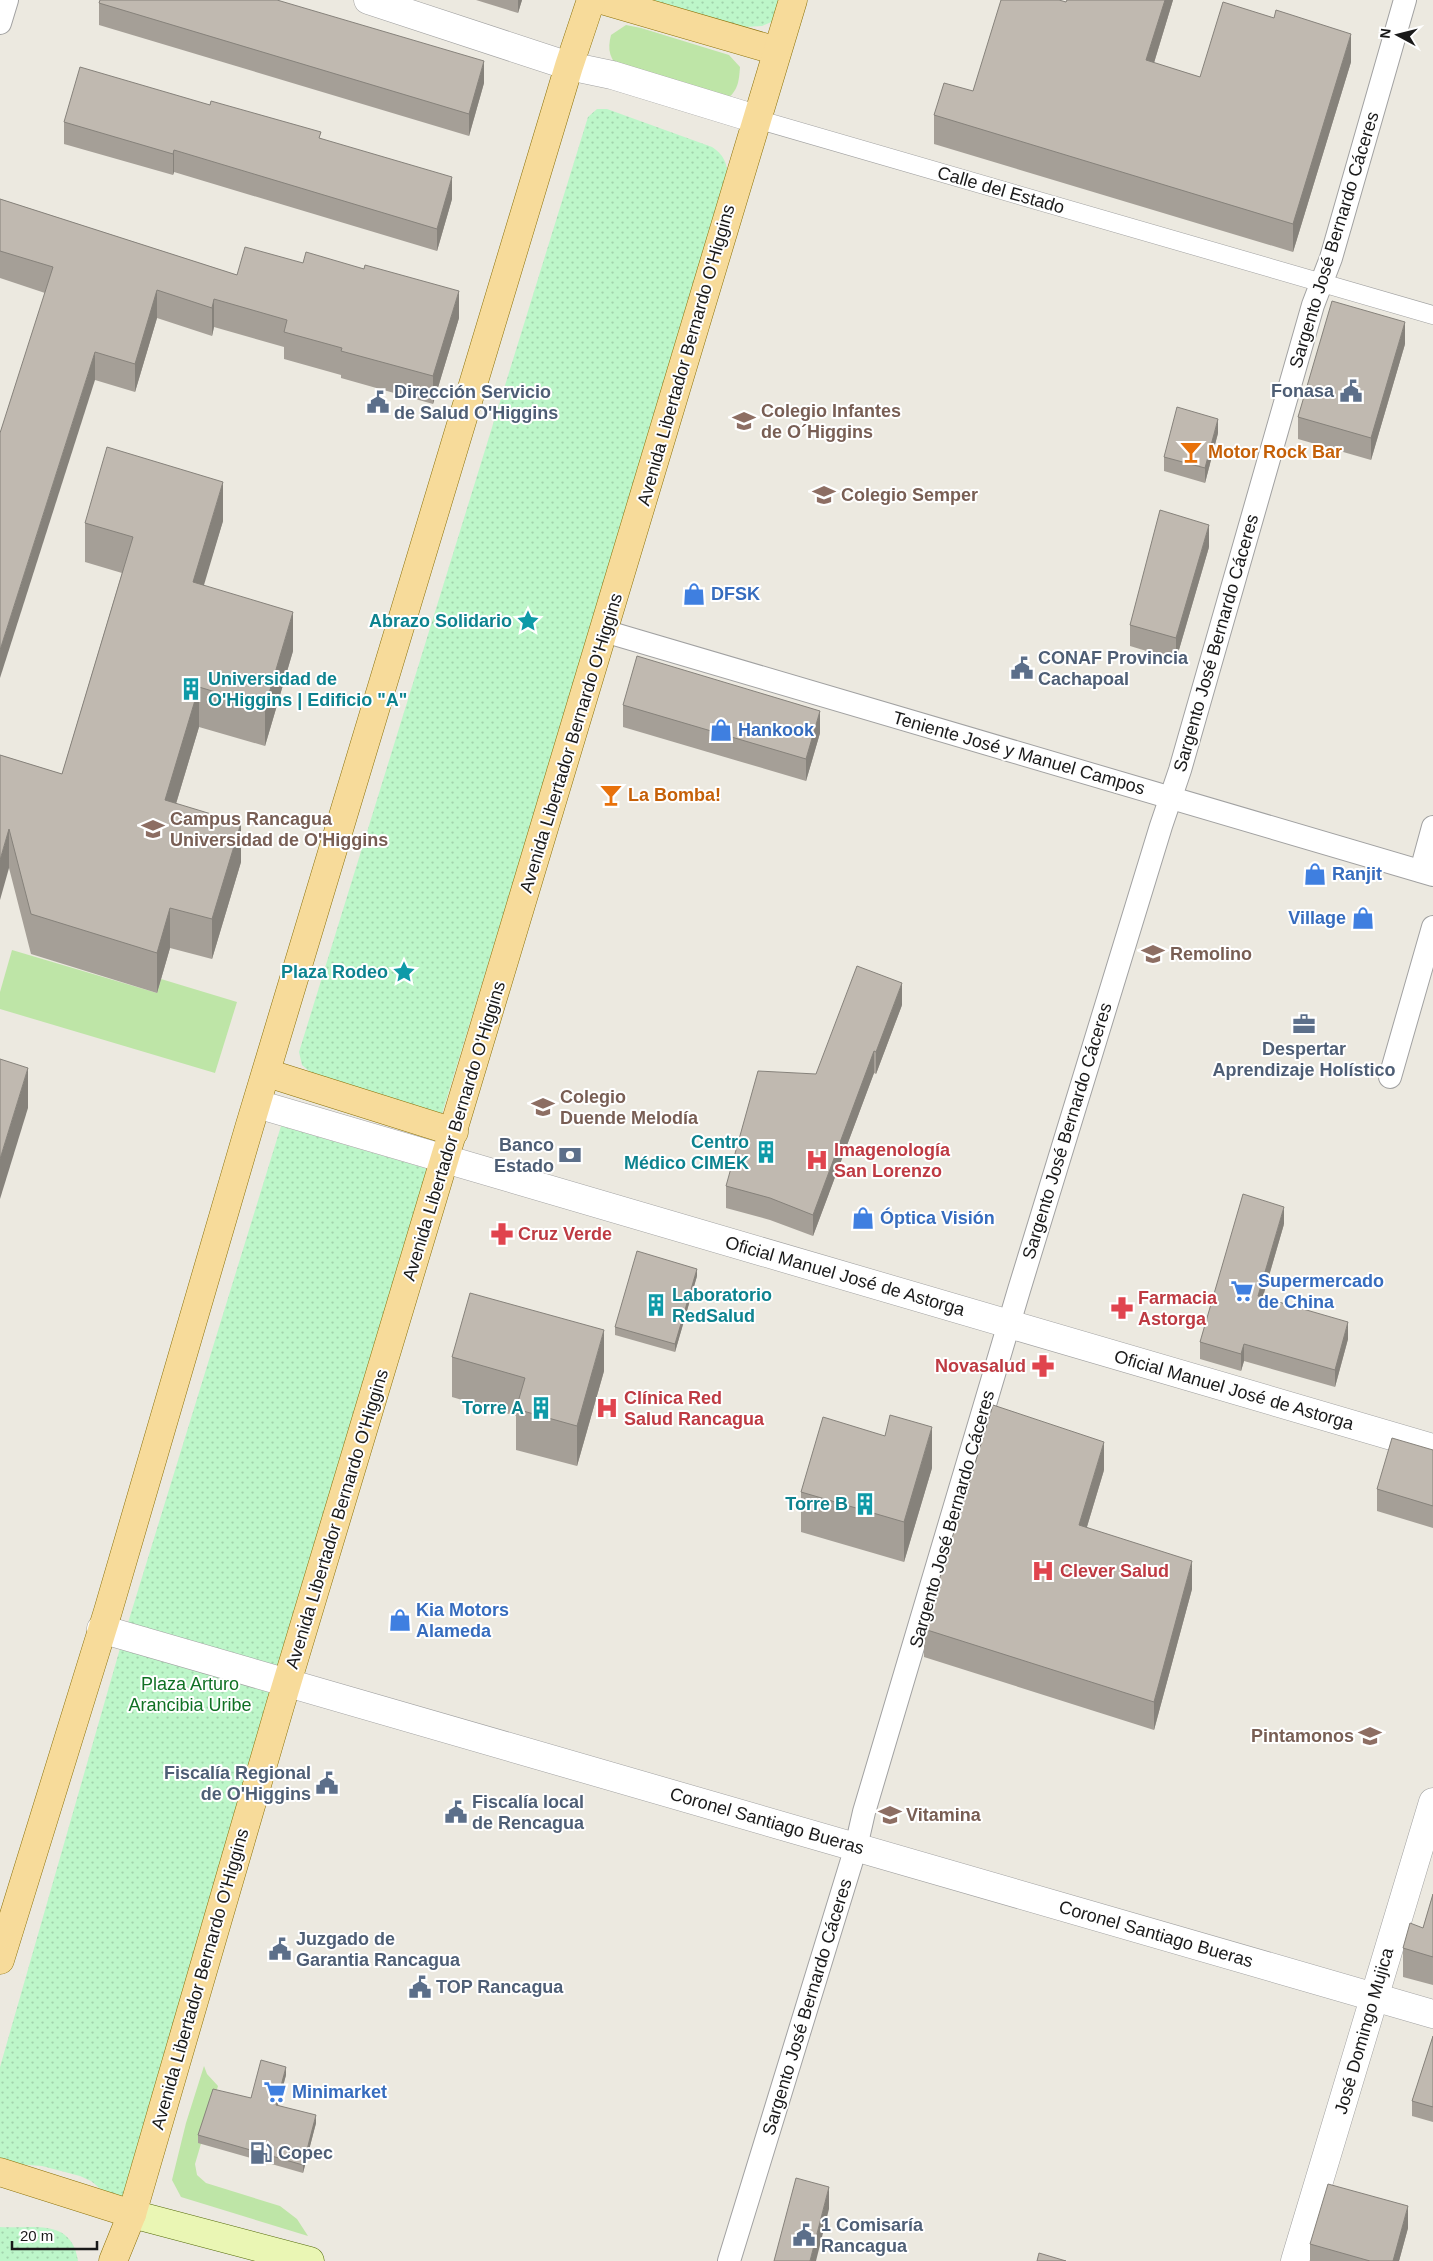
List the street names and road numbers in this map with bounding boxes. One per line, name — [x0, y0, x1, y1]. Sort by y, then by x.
street label: Sargento José Bernardo Cáceres — [1285, 109, 1383, 371]
street label: Calle del Estado — [935, 162, 1067, 218]
street label: Avenida Libertador Bernardo O'Higgins — [633, 202, 739, 508]
street label: Sargento José Bernardo Cáceres — [1170, 512, 1262, 774]
street label: Avenida Libertador Bernardo O'Higgins — [516, 591, 626, 895]
street label: Teniente José y Manuel Campos — [891, 707, 1147, 799]
street label: Avenida Libertador Bernardo O'Higgins — [399, 979, 509, 1283]
street label: Sargento José Bernardo Cáceres — [1018, 1000, 1116, 1262]
street label: Oficial Manuel José de Astorga — [723, 1232, 968, 1320]
street label: Oficial Manuel José de Astorga — [1112, 1346, 1357, 1434]
street label: Avenida Libertador Bernardo O'Higgins — [282, 1367, 392, 1671]
street label: Sargento José Bernardo Cáceres — [906, 1388, 998, 1650]
street label: Coronel Santiago Bueras — [668, 1784, 866, 1858]
street label: Avenida Libertador Bernardo O'Higgins — [147, 1826, 253, 2132]
street label: Sargento José Bernardo Cáceres — [758, 1876, 856, 2138]
street label: Coronel Santiago Bueras — [1057, 1897, 1255, 1971]
street label: José Domingo Mujica — [1331, 1945, 1398, 2116]

